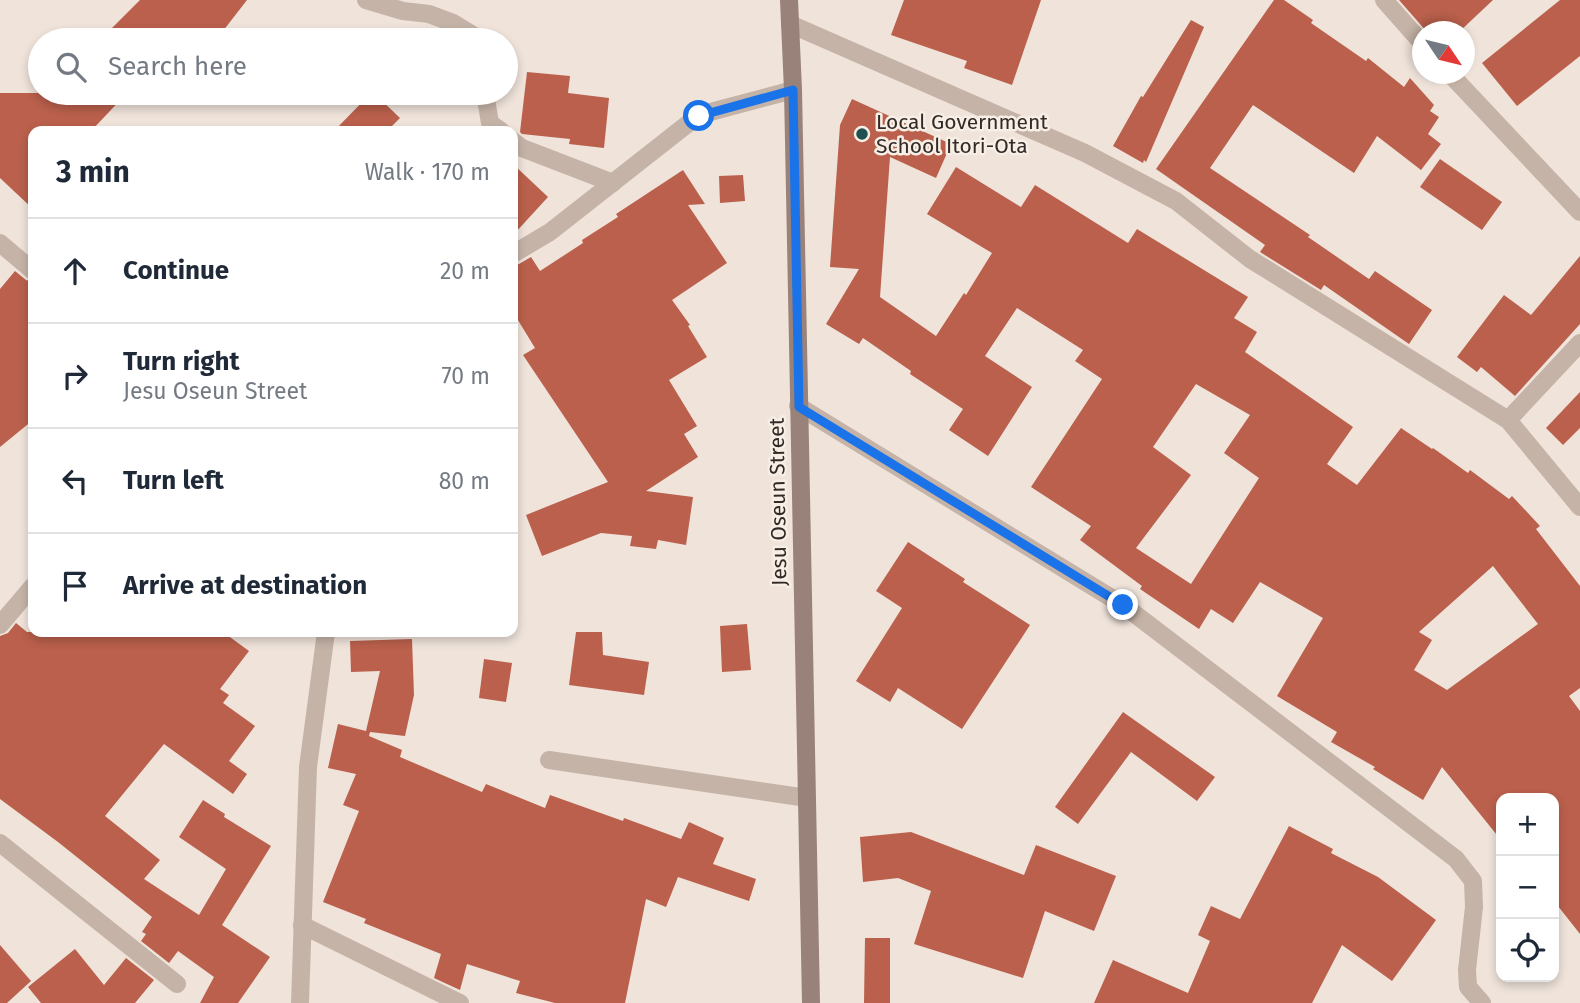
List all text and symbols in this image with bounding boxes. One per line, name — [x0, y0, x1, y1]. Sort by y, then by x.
north arrow — [1412, 21, 1475, 84]
search box — [28, 28, 518, 105]
icon: search — [52, 48, 90, 86]
text: Search here — [108, 51, 247, 82]
route start — [683, 100, 714, 131]
place label: Local Government School Itori-Ota — [876, 109, 1048, 159]
marker: Local Government School Itori-Ota — [854, 126, 870, 142]
text: 3 min — [56, 154, 130, 190]
text: Walk · 170 m — [365, 158, 490, 186]
icon: ahead — [56, 252, 94, 290]
text: Continue — [123, 255, 229, 286]
text: 20 m — [440, 257, 490, 285]
text: Turn right — [123, 346, 240, 377]
icon: right — [56, 357, 94, 395]
text: 70 m — [441, 362, 490, 390]
text: Jesu Oseun Street — [123, 377, 307, 405]
street label: Jesu Oseun Street — [764, 417, 792, 586]
icon: left — [56, 462, 94, 500]
text: Turn left — [123, 465, 224, 496]
text: 80 m — [439, 467, 490, 495]
icon: arrive — [56, 567, 94, 605]
text: Arrive at destination — [123, 570, 367, 601]
route end — [1107, 589, 1138, 620]
map controls — [1496, 793, 1559, 982]
button: + — [1496, 793, 1559, 856]
button: − — [1496, 856, 1559, 919]
button: locate — [1496, 919, 1559, 982]

